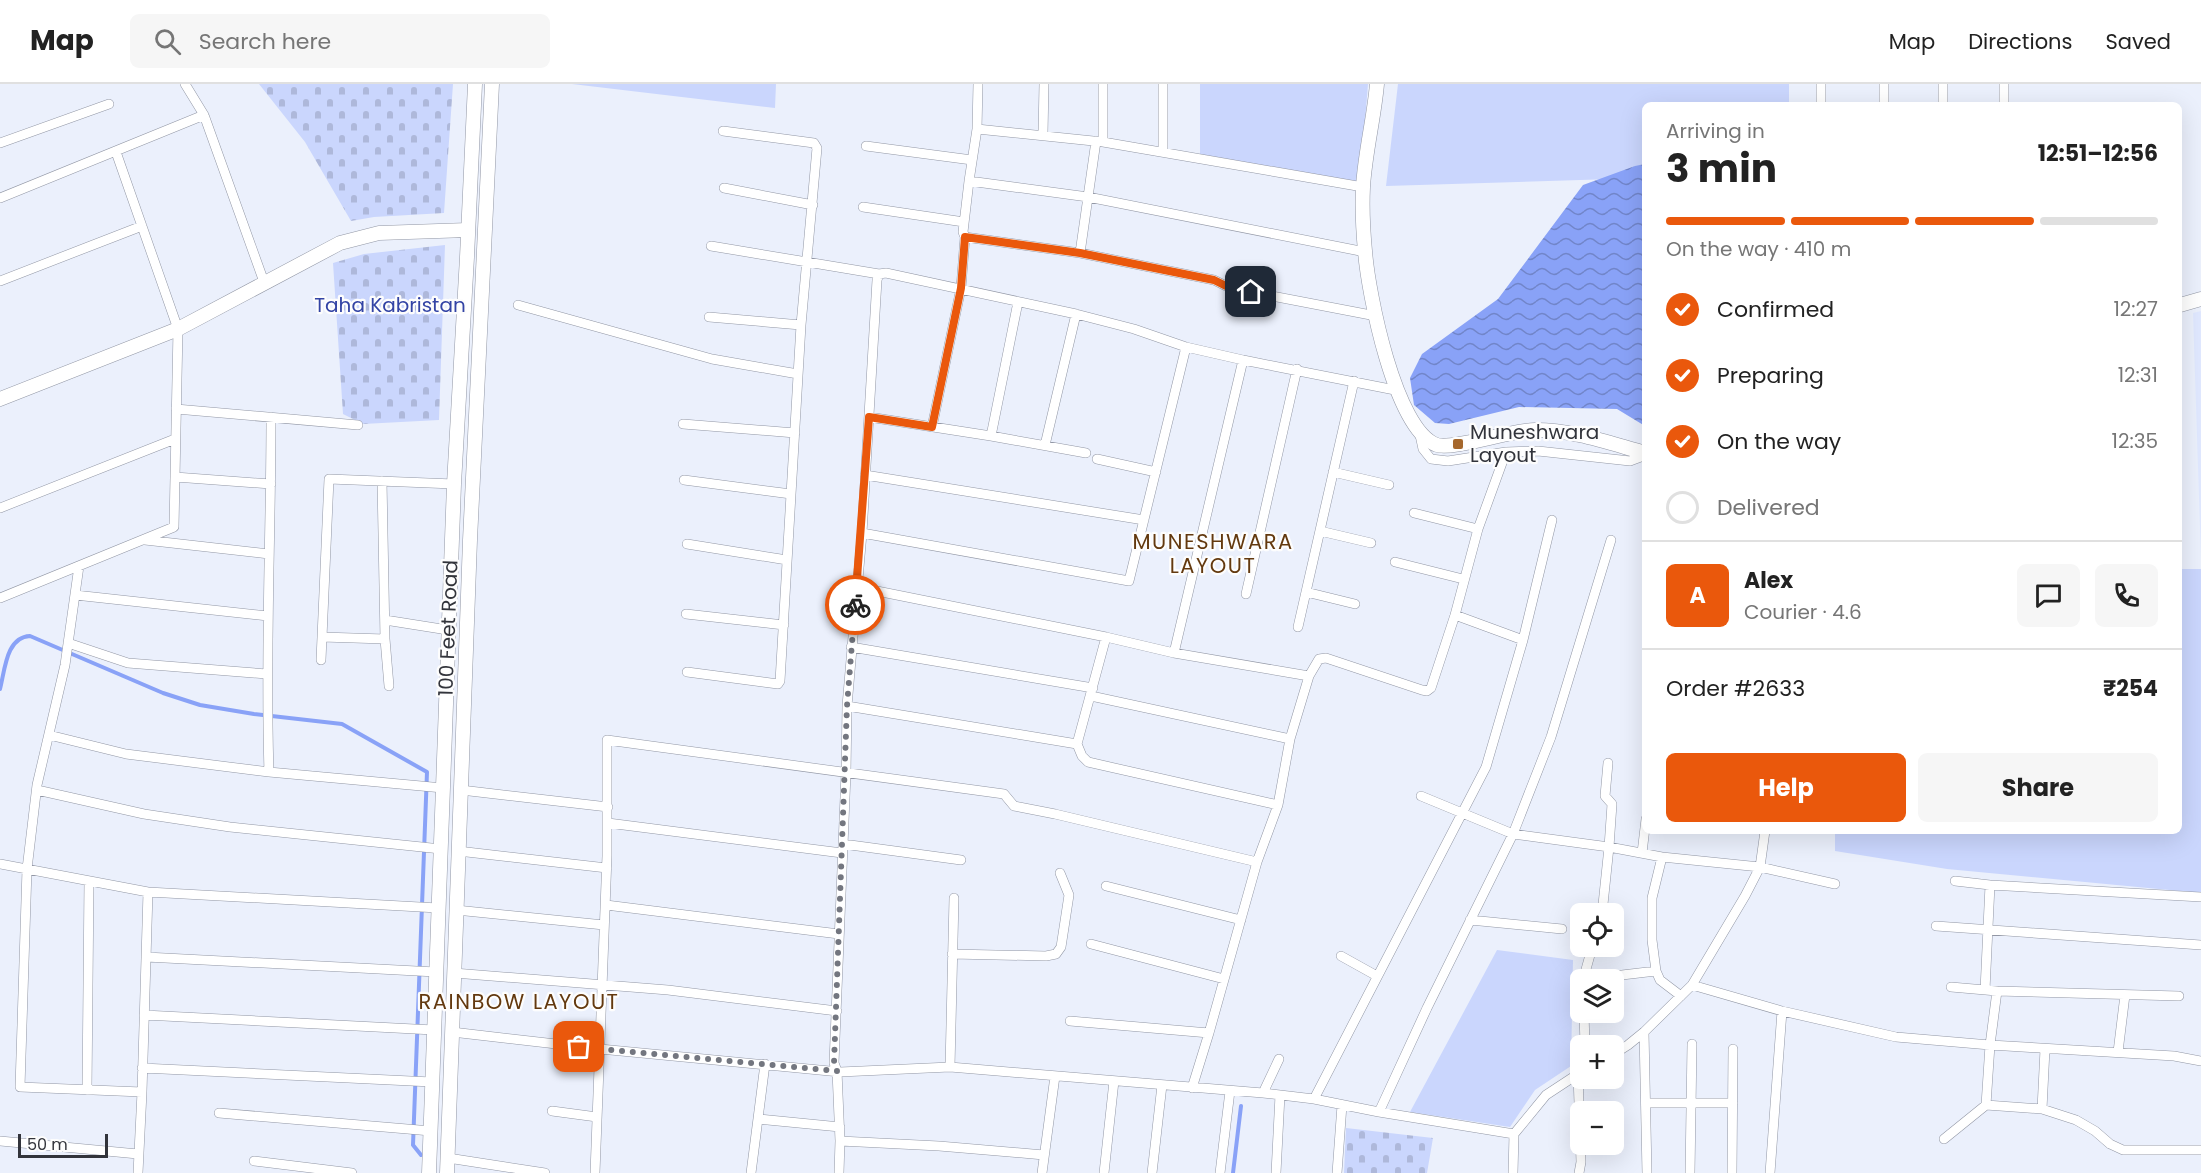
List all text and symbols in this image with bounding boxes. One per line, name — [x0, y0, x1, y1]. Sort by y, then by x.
search box — [130, 14, 550, 68]
text: Map — [30, 21, 94, 60]
icon: search — [151, 25, 184, 58]
text: Search here — [199, 26, 331, 57]
text: Map — [1889, 27, 1935, 56]
text: Directions — [1968, 27, 2072, 56]
text: Saved — [2105, 27, 2171, 56]
text: Arriving in — [1666, 117, 1765, 145]
text: 12:51–12:56 — [2038, 138, 2158, 169]
text: 3 min — [1666, 141, 1777, 196]
text: On the way · 410 m — [1666, 235, 1851, 263]
pin — [1225, 266, 1276, 317]
icon: home — [1234, 275, 1267, 308]
park label: Taha Kabristan — [314, 291, 466, 319]
icon: check — [1666, 293, 1699, 326]
text: Confirmed — [1717, 294, 1834, 325]
text: 12:27 — [2113, 295, 2158, 323]
icon: check — [1666, 359, 1699, 392]
text: Preparing — [1717, 360, 1824, 391]
text: 12:31 — [2118, 361, 2158, 389]
place label: Muneshwara Layout — [1470, 418, 1599, 469]
icon: check — [1666, 425, 1699, 458]
text: On the way — [1717, 426, 1841, 457]
text: 12:35 — [2112, 427, 2158, 455]
marker: Muneshwara Layout — [1451, 437, 1465, 451]
text: Delivered — [1717, 492, 1820, 523]
district label: MUNESHWARA LAYOUT — [1132, 527, 1294, 580]
street label: 100 Feet Road — [432, 559, 464, 697]
button: chat — [2017, 564, 2080, 627]
button: phone — [2095, 564, 2158, 627]
text: Alex — [1744, 565, 1793, 596]
courier — [825, 575, 885, 635]
text: A — [1689, 580, 1706, 611]
icon: bike — [839, 589, 872, 622]
text: Courier · 4.6 — [1744, 598, 1862, 626]
text: Order #2633 — [1666, 673, 1805, 704]
text: ₹254 — [2103, 673, 2158, 704]
button: Help — [1666, 753, 1906, 822]
button: Share — [1918, 753, 2158, 822]
map controls — [1570, 903, 1624, 1155]
button: locate — [1570, 903, 1624, 957]
button: layers — [1570, 969, 1624, 1023]
district label: RAINBOW LAYOUT — [419, 987, 619, 1016]
pin — [553, 1021, 604, 1072]
icon: bag — [562, 1030, 595, 1063]
button: + — [1570, 1035, 1624, 1089]
button: − — [1570, 1101, 1624, 1155]
scale bar — [18, 1131, 108, 1158]
text: 50 m — [27, 1133, 68, 1156]

